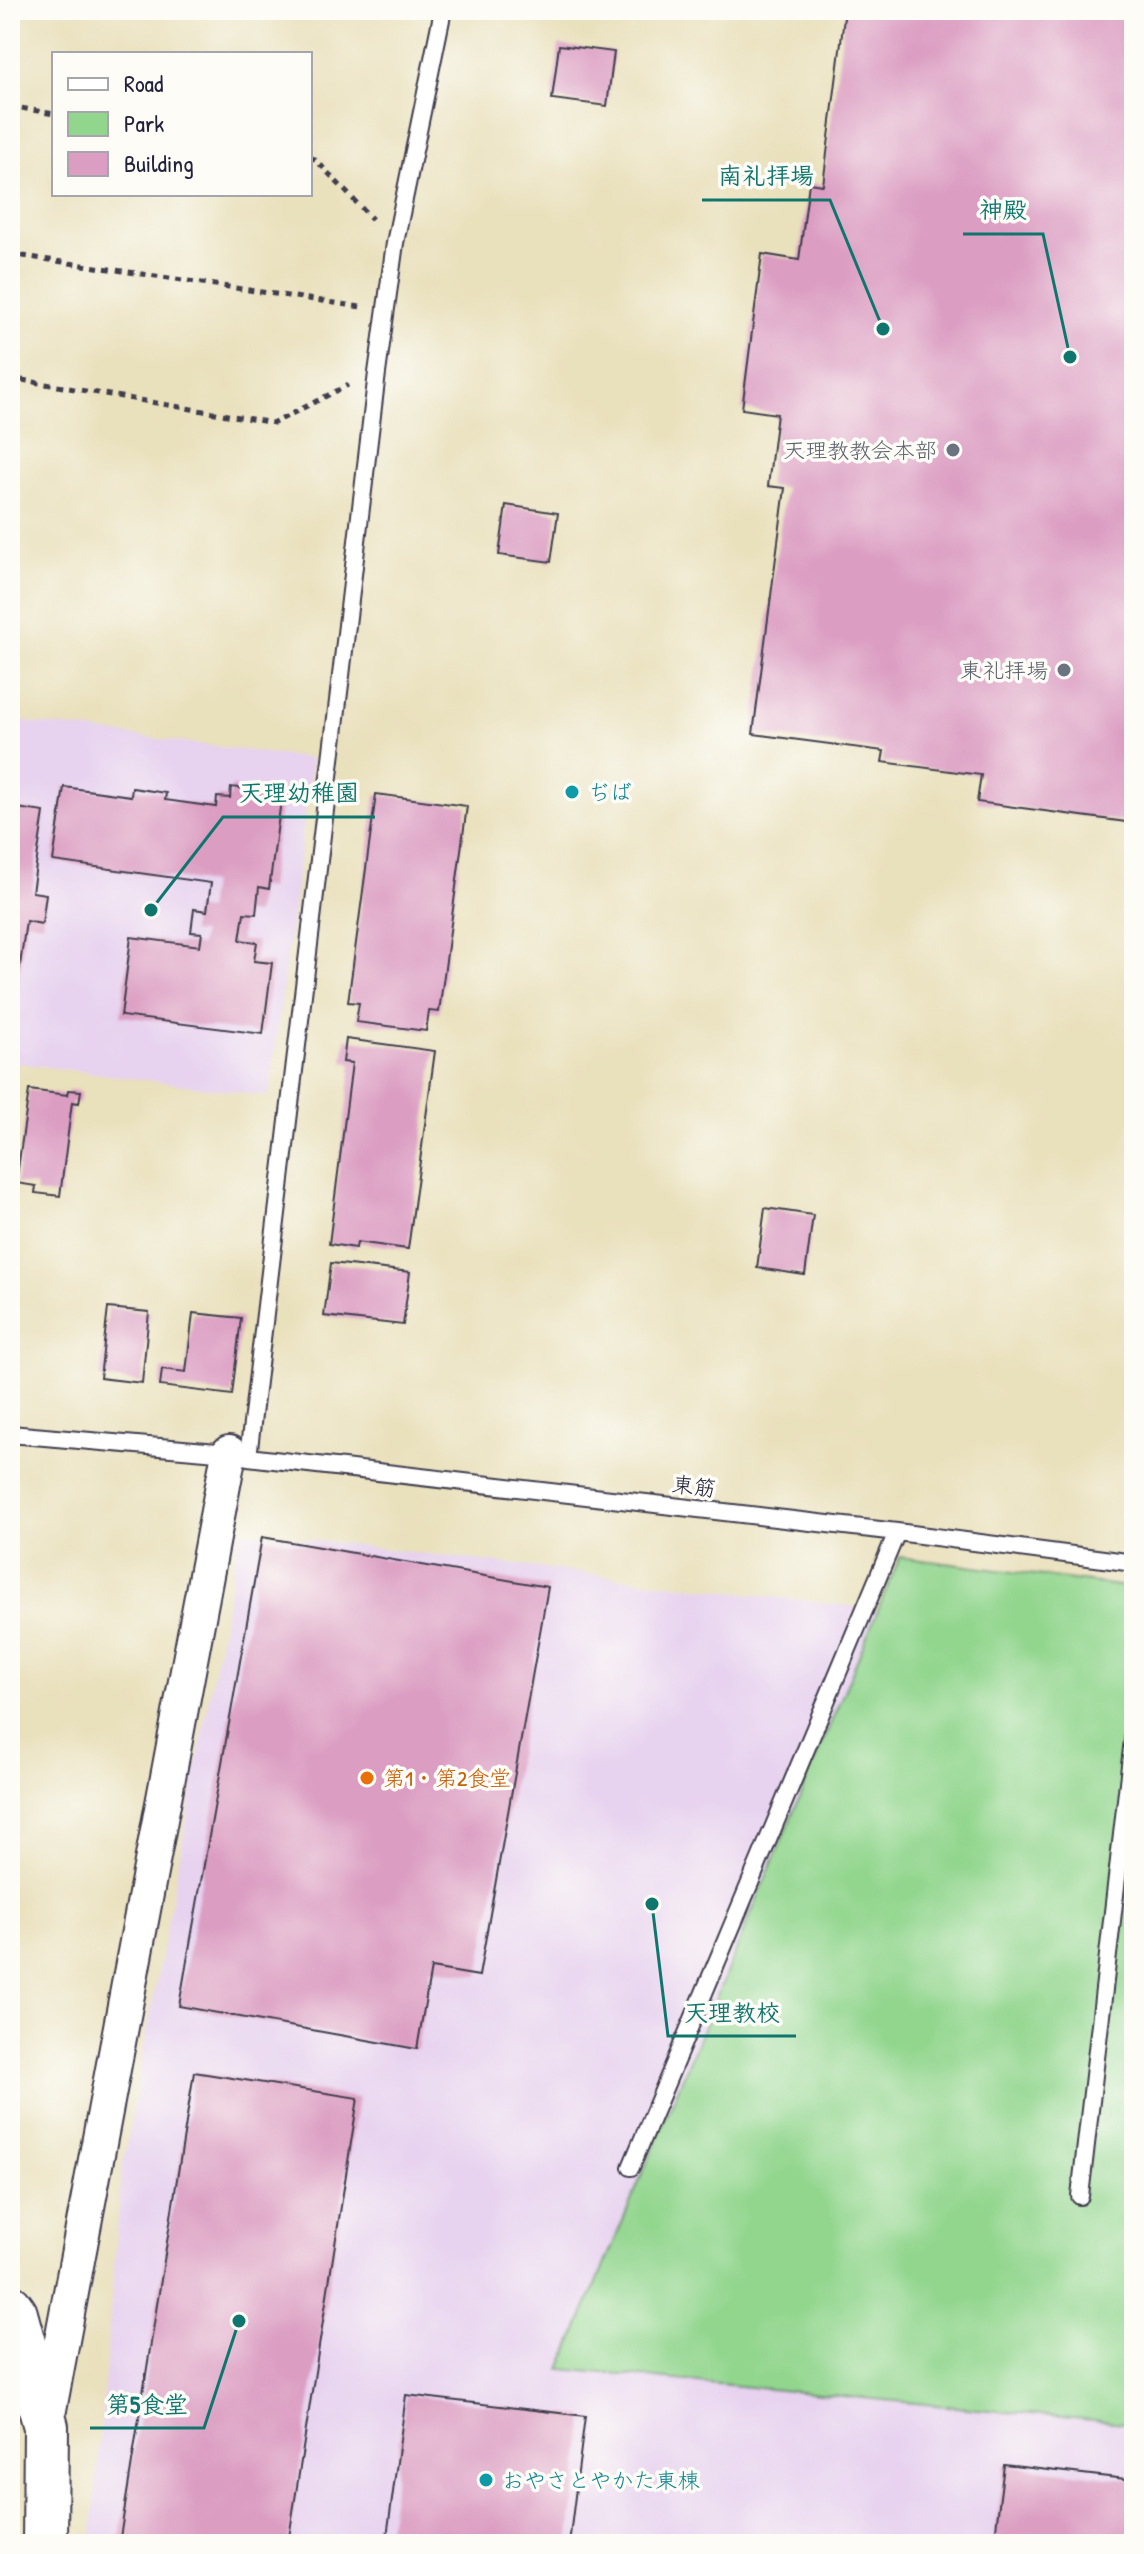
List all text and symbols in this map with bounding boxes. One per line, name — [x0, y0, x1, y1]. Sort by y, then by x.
legend — [52, 52, 312, 196]
text: Road — [124, 67, 163, 99]
text: Park — [124, 107, 164, 139]
text: Building — [124, 147, 194, 179]
callout: 南礼拝場 — [702, 152, 830, 200]
text: 南礼拝場 — [718, 159, 814, 191]
callout: 神殿 — [963, 186, 1043, 234]
text: 神殿 — [979, 193, 1027, 225]
place label: 天理教教会本部 — [783, 435, 937, 465]
marker: 天理教教会本部 — [944, 441, 962, 459]
place label: 東礼拝場 — [960, 655, 1048, 685]
marker: 東礼拝場 — [1055, 661, 1073, 679]
callout: 天理幼稚園 — [223, 769, 375, 817]
text: 天理幼稚園 — [239, 776, 359, 808]
place label: ぢば — [588, 777, 632, 807]
marker: ぢば — [563, 783, 581, 801]
street label: 東筋 — [670, 1468, 718, 1504]
place label: 第1・第2食堂 — [383, 1763, 511, 1793]
marker: 第1・第2食堂 — [358, 1769, 376, 1787]
callout: 天理教校 — [668, 1988, 796, 2036]
text: 天理教校 — [684, 1996, 780, 2028]
callout: 第5食堂 — [90, 2380, 204, 2428]
text: 第5食堂 — [106, 2388, 188, 2420]
place label: おやさとやかた東棟 — [502, 2465, 700, 2495]
marker: おやさとやかた東棟 — [477, 2471, 495, 2489]

